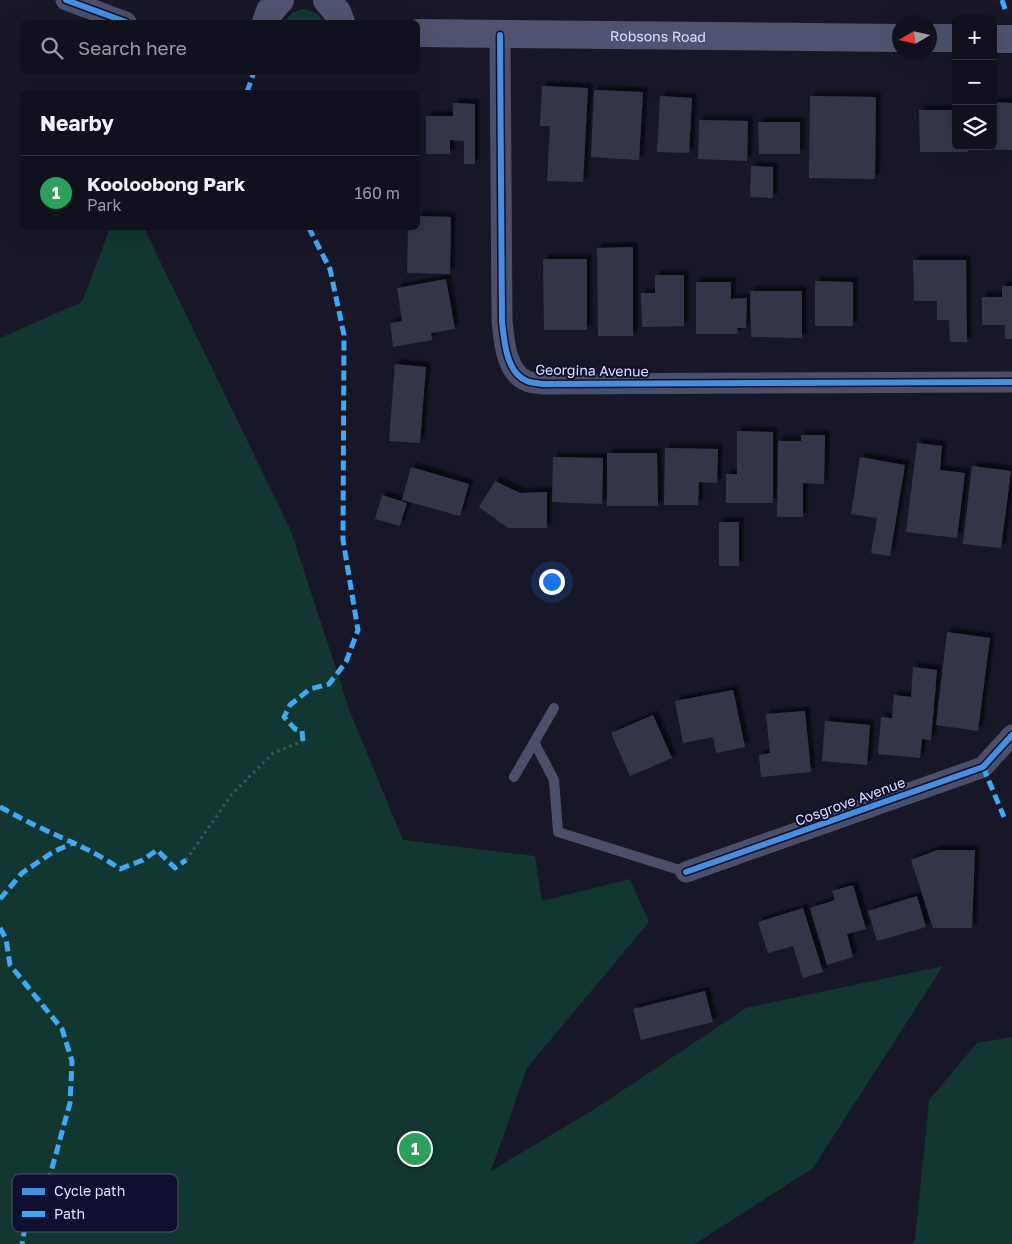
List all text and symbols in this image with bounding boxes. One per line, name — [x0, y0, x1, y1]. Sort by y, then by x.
north arrow — [892, 15, 937, 60]
map controls — [952, 15, 997, 150]
button: + — [952, 15, 997, 60]
search box — [20, 20, 420, 75]
street label: Robsons Road — [610, 26, 706, 44]
icon: search — [38, 34, 66, 62]
text: Search here — [78, 36, 187, 59]
button: − — [952, 60, 997, 105]
button: layers — [952, 105, 997, 150]
text: Nearby — [40, 110, 114, 136]
text: Kooloobong Park — [87, 172, 245, 195]
text: 1 — [52, 183, 60, 203]
text: 160 m — [354, 183, 400, 203]
text: Park — [87, 195, 122, 215]
street label: Georgina Avenue — [535, 361, 649, 379]
your location — [539, 569, 565, 595]
street label: Cosgrove Avenue — [793, 773, 907, 829]
pin: 1 — [399, 1130, 431, 1168]
legend — [12, 1174, 178, 1232]
text: Cycle path — [54, 1182, 125, 1199]
text: Path — [54, 1205, 85, 1222]

